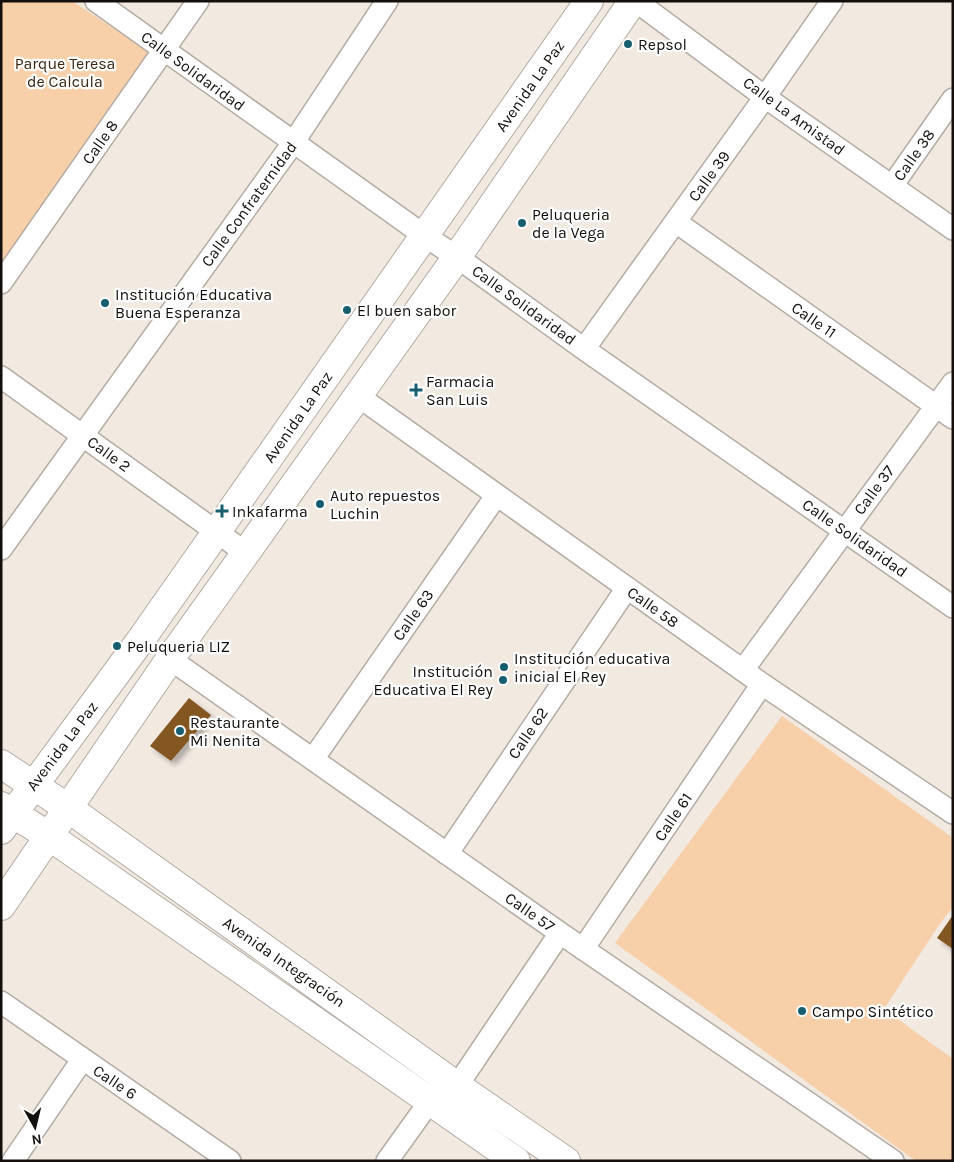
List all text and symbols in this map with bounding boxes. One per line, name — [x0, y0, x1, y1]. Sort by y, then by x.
street label: Calle Solidaridad — [137, 27, 249, 115]
place label: Repsol — [638, 35, 687, 54]
street label: Avenida La Paz — [492, 37, 568, 135]
marker: Repsol — [622, 38, 634, 50]
park label: Parque Teresa de Calcula — [15, 54, 115, 91]
street label: Calle La Amistad — [739, 73, 849, 159]
street label: Calle 8 — [78, 116, 122, 168]
street label: Calle 38 — [889, 125, 939, 185]
street label: Calle Confraternidad — [197, 138, 301, 270]
street label: Calle 39 — [684, 147, 734, 205]
place label: Peluqueria de la Vega — [532, 205, 610, 242]
marker: Peluqueria de la Vega — [516, 217, 528, 229]
street label: Calle Solidaridad — [468, 261, 580, 349]
place label: Institución Educativa Buena Esperanza — [115, 285, 272, 322]
marker: Institución Educativa Buena Esperanza — [99, 297, 111, 309]
street label: Calle 11 — [788, 298, 840, 342]
place label: El buen sabor — [357, 301, 457, 320]
marker: El buen sabor — [341, 304, 353, 316]
street label: Avenida La Paz — [260, 368, 336, 466]
place label: Farmacia San Luis — [426, 372, 494, 409]
marker: Farmacia San Luis — [410, 384, 422, 396]
street label: Calle 2 — [84, 432, 134, 476]
street label: Calle 37 — [850, 461, 899, 518]
place label: Auto repuestos Luchin — [330, 486, 440, 523]
street label: Calle Solidaridad — [799, 495, 911, 581]
marker: Auto repuestos Luchin — [314, 498, 326, 510]
place label: Inkafarma — [232, 502, 308, 521]
marker: Inkafarma — [216, 505, 228, 517]
street label: Calle 58 — [624, 582, 682, 632]
street label: Calle 63 — [389, 586, 437, 644]
place label: Peluqueria LIZ — [127, 637, 230, 656]
marker: Peluqueria LIZ — [111, 640, 123, 652]
place label: Institución educativa inicial El Rey — [514, 649, 670, 686]
marker: Institución educativa inicial El Rey — [498, 661, 510, 673]
place label: Institución Educativa El Rey — [374, 662, 494, 699]
marker: Institución Educativa El Rey — [497, 674, 509, 686]
street label: Avenida La Paz — [22, 698, 102, 794]
street label: Calle 62 — [504, 704, 552, 762]
place label: Restaurante Mi Nenita — [190, 713, 279, 750]
marker: Restaurante Mi Nenita — [174, 725, 186, 737]
street label: Calle 61 — [650, 789, 696, 845]
street label: Calle 57 — [502, 888, 559, 936]
street label: Avenida Integración — [219, 913, 349, 1011]
place label: Campo Sintético — [812, 1002, 934, 1021]
marker: Campo Sintético — [796, 1005, 808, 1017]
street label: Calle 6 — [89, 1060, 141, 1104]
north arrow — [10, 1102, 60, 1152]
text: N — [31, 1130, 43, 1148]

